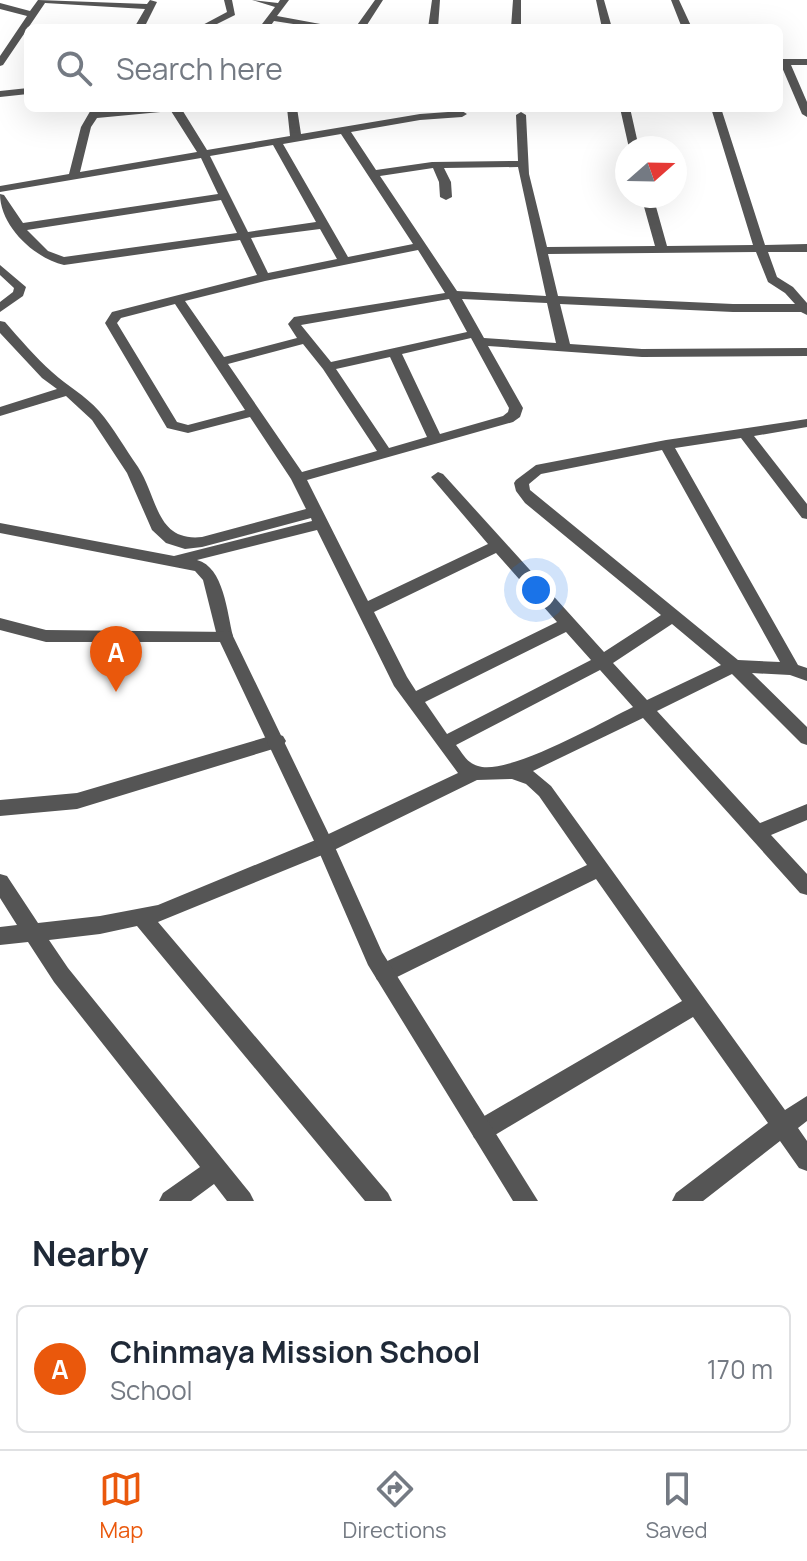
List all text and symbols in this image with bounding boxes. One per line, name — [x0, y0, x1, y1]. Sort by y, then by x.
search box — [24, 24, 783, 112]
icon: search — [52, 46, 96, 90]
text: Search here — [116, 48, 283, 89]
north arrow — [615, 136, 687, 208]
your location — [516, 570, 556, 610]
pin: A — [90, 626, 142, 692]
text: Nearby — [32, 1230, 148, 1276]
text: Chinmaya Mission School — [110, 1331, 480, 1372]
text: A — [51, 1351, 69, 1387]
text: 170 m — [707, 1351, 773, 1387]
text: School — [110, 1372, 193, 1408]
tab: Map — [99, 1467, 143, 1545]
tab: Directions — [342, 1467, 447, 1545]
tab: Saved — [646, 1467, 708, 1545]

